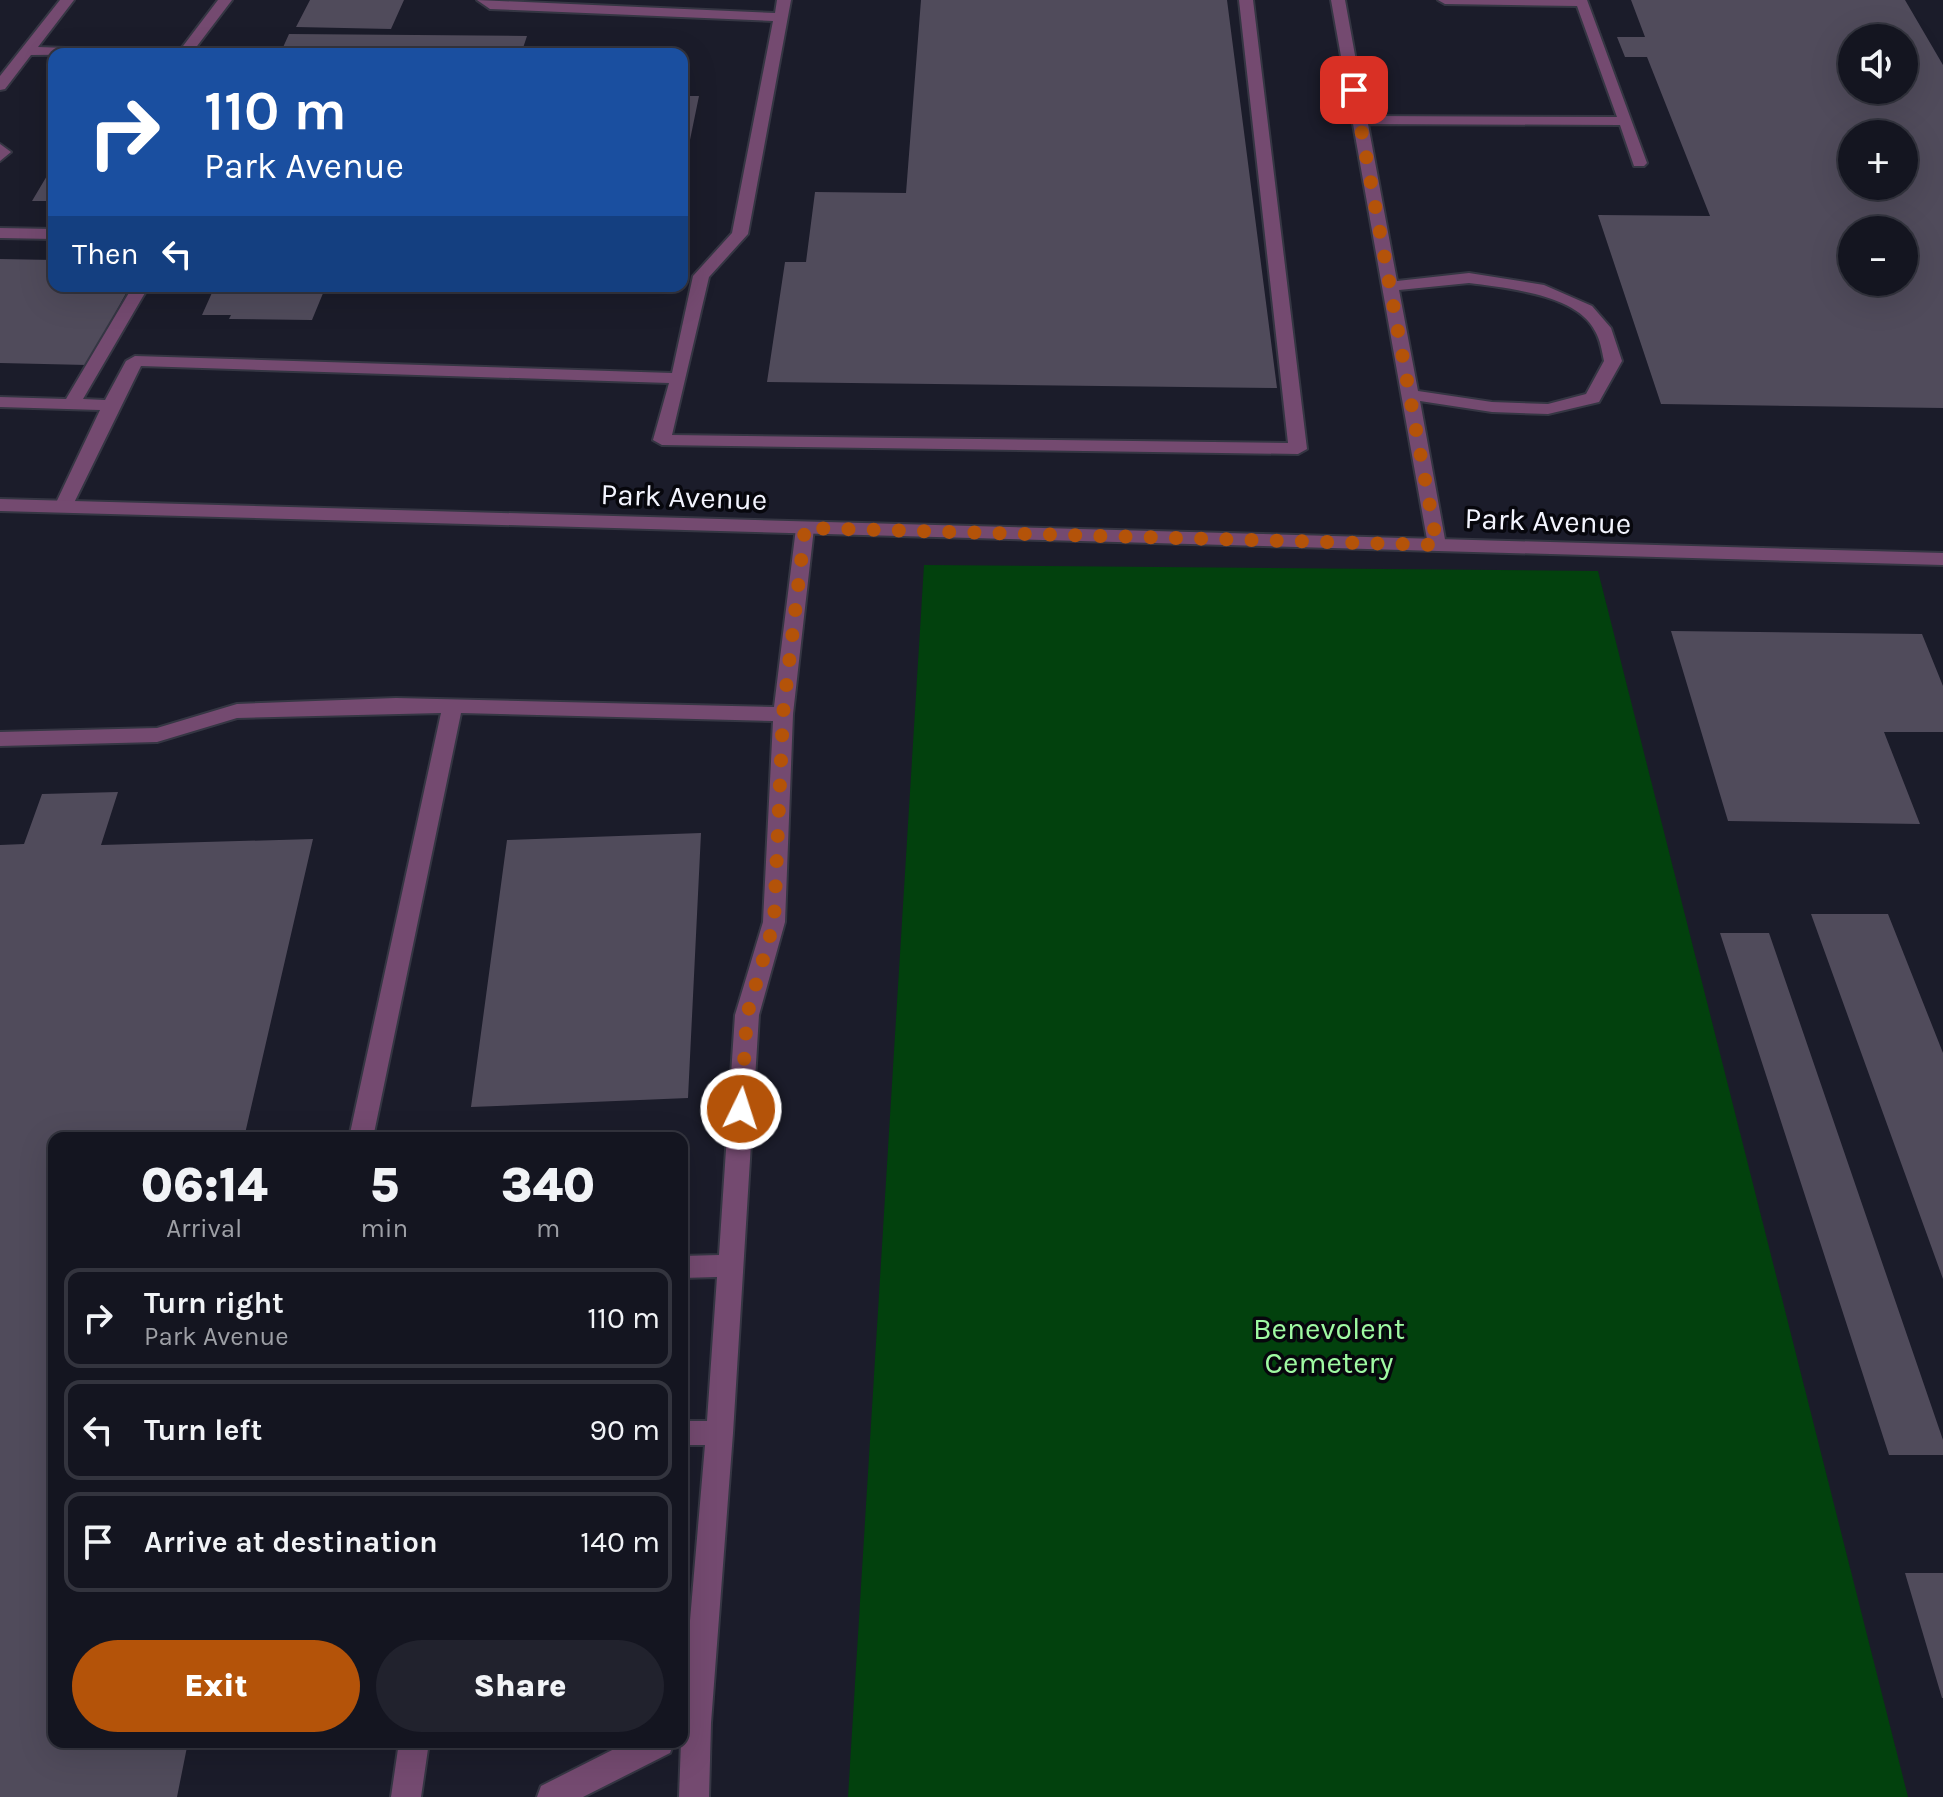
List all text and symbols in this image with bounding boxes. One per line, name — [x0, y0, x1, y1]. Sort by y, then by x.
map controls — [1838, 24, 1918, 296]
button: sound — [1838, 24, 1918, 104]
pin — [1320, 56, 1388, 124]
icon: arrive — [1332, 68, 1376, 112]
text: 110 m — [204, 78, 347, 143]
icon: right — [72, 80, 176, 184]
button: + — [1838, 120, 1918, 200]
text: Park Avenue — [204, 145, 404, 187]
button: − — [1838, 216, 1918, 296]
icon: left — [155, 232, 199, 276]
text: Then — [72, 236, 139, 272]
street label: Park Avenue — [600, 476, 768, 518]
street label: Park Avenue — [1464, 500, 1632, 542]
position arrow — [699, 1067, 783, 1151]
text: 06:14 — [141, 1157, 268, 1213]
text: 5 — [370, 1157, 399, 1213]
text: 340 — [501, 1157, 595, 1213]
text: Arrival — [166, 1213, 242, 1244]
text: min — [360, 1213, 408, 1244]
text: m — [536, 1213, 560, 1244]
text: Turn right — [144, 1285, 284, 1321]
icon: right — [76, 1296, 120, 1340]
text: 110 m — [587, 1300, 660, 1336]
park label: Benevolent Cemetery — [1253, 1311, 1405, 1381]
text: Park Avenue — [144, 1321, 289, 1352]
icon: left — [76, 1408, 120, 1452]
text: Turn left — [144, 1412, 262, 1448]
text: 90 m — [590, 1412, 660, 1448]
icon: arrive — [76, 1520, 120, 1564]
text: Arrive at destination — [144, 1524, 438, 1560]
text: 140 m — [580, 1524, 660, 1560]
button: Exit — [72, 1640, 360, 1732]
button: Share — [376, 1640, 664, 1732]

